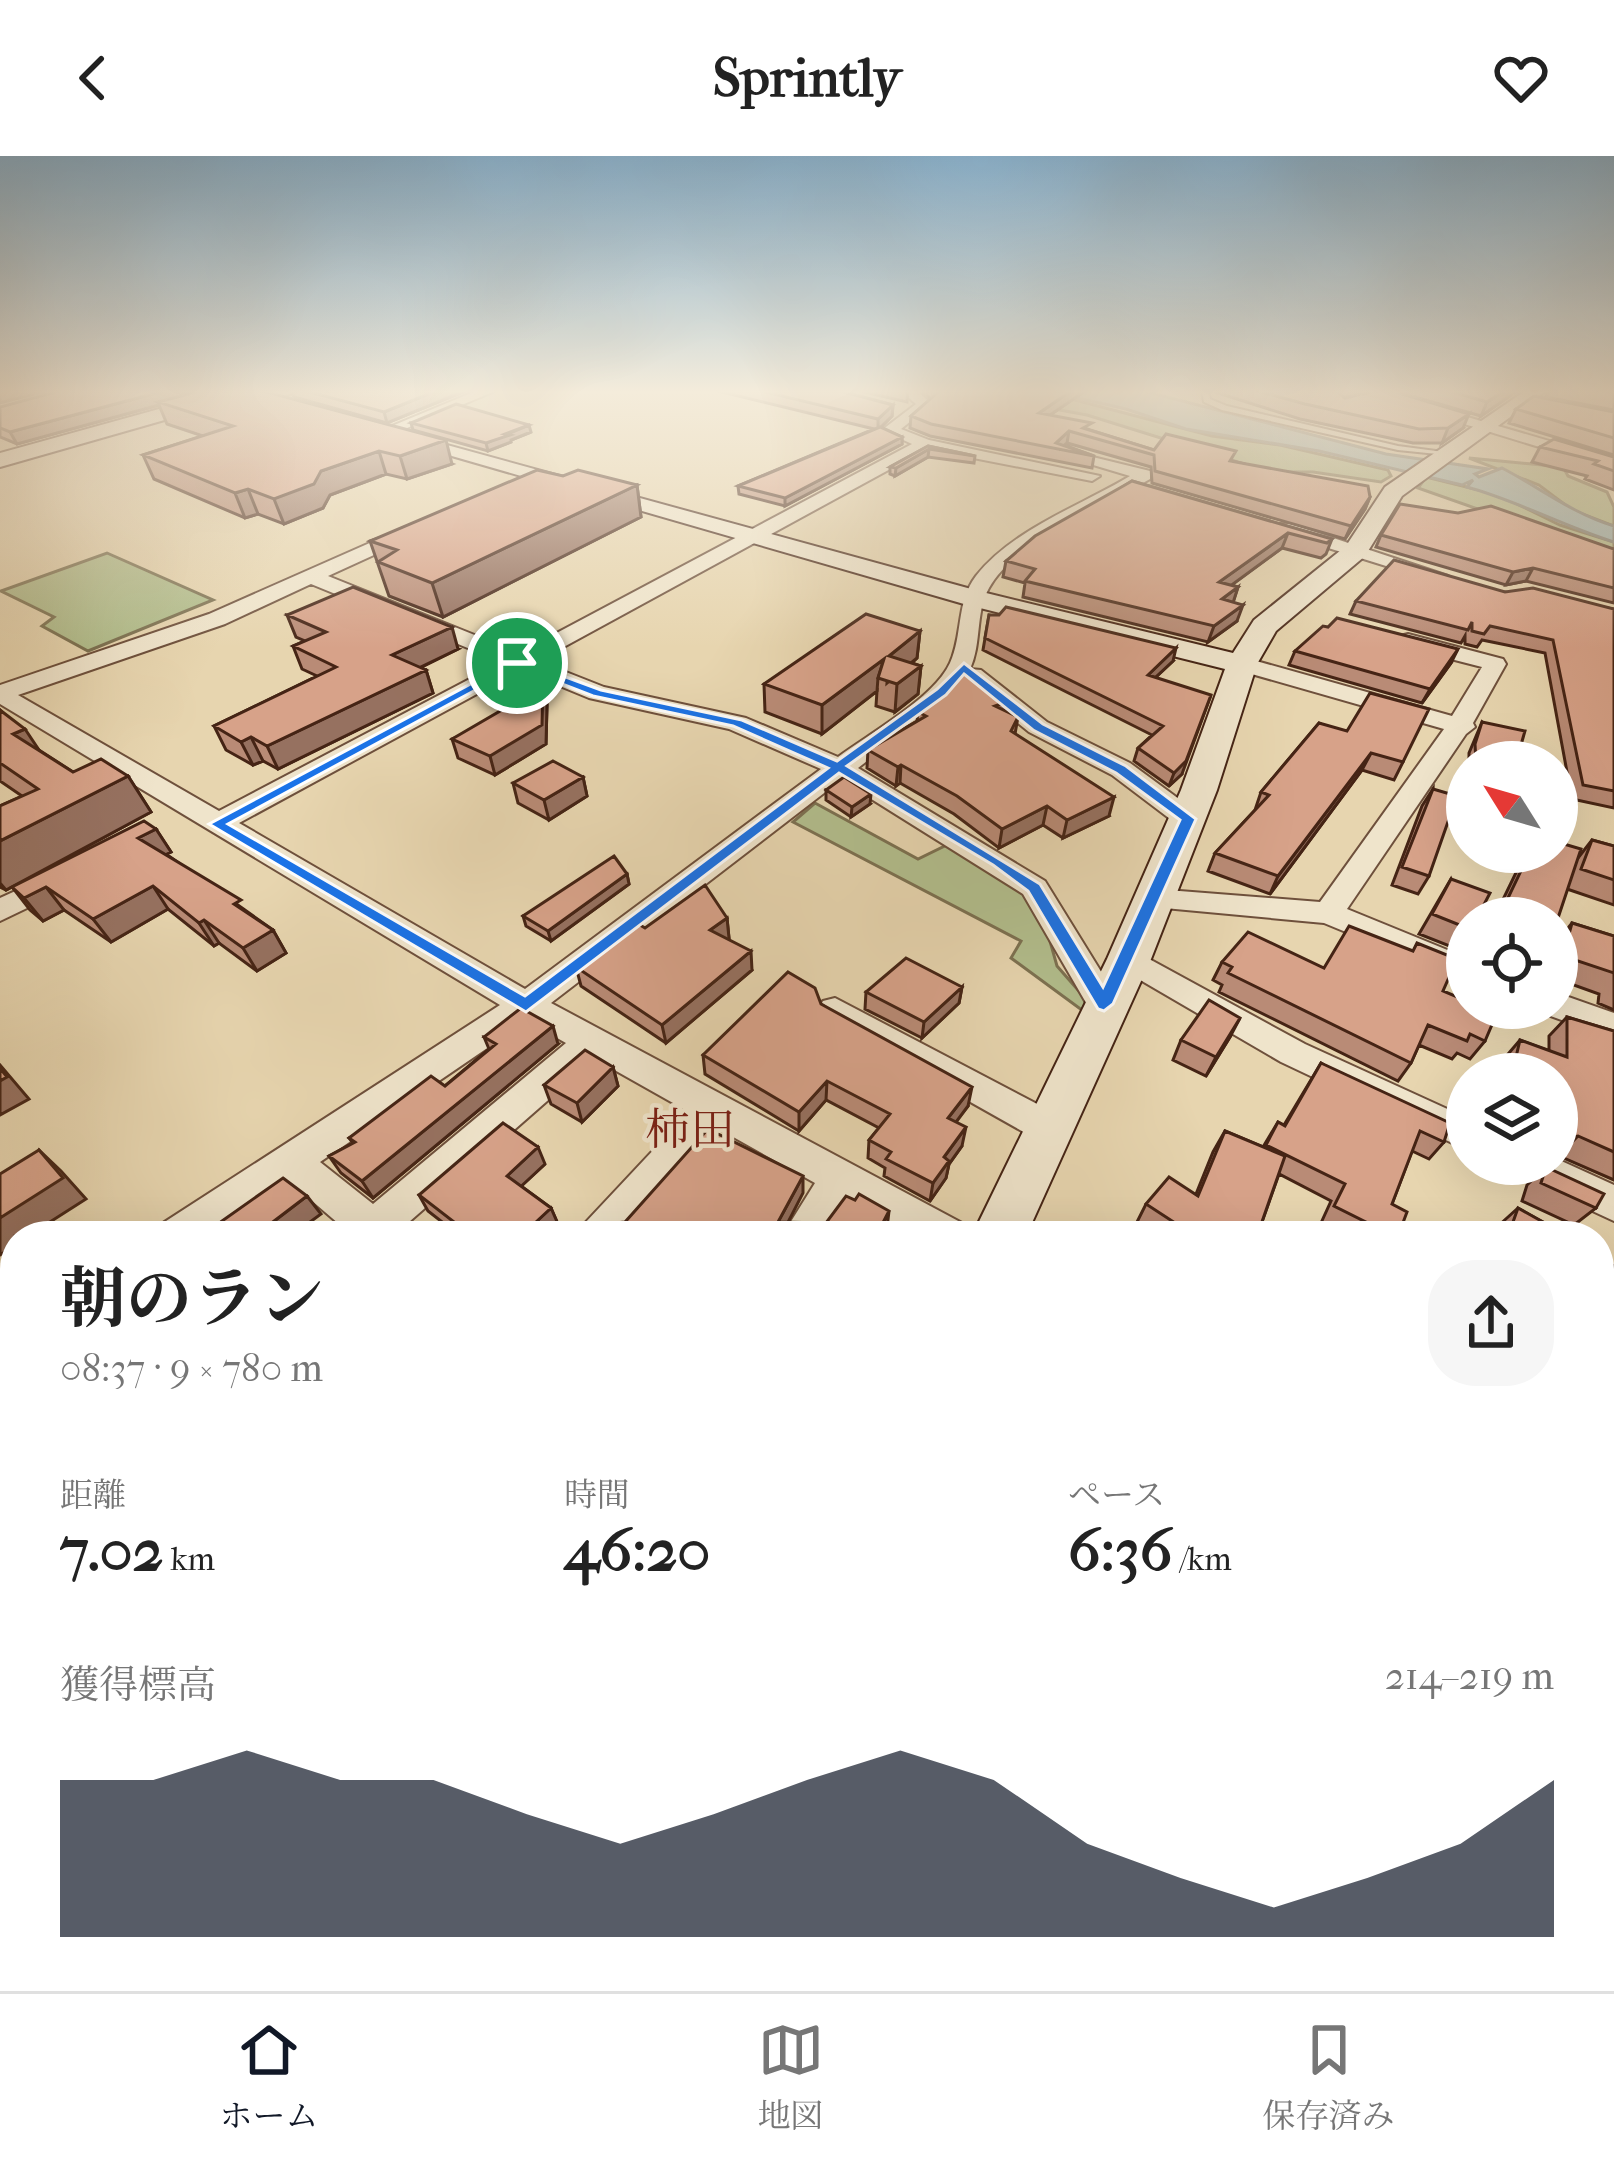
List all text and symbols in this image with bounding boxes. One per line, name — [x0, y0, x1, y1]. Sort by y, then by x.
icon: back — [60, 45, 126, 111]
icon: heart — [1488, 45, 1554, 111]
text: Sprintly — [713, 47, 901, 110]
pin — [466, 612, 568, 714]
icon: arrive — [484, 630, 550, 696]
north arrow — [1446, 741, 1578, 873]
map controls — [1446, 741, 1578, 1185]
button: locate — [1446, 897, 1578, 1029]
button: layers — [1446, 1053, 1578, 1185]
district label: 柿田 — [645, 1104, 735, 1157]
button: share — [1428, 1260, 1554, 1386]
text: 朝のラン — [60, 1261, 324, 1338]
text: 08:37 · 9 × 780 m — [60, 1345, 323, 1391]
text: 距離 — [60, 1476, 126, 1515]
text: 時間 — [564, 1476, 630, 1515]
text: ペース — [1068, 1476, 1165, 1515]
text: 7.02 — [60, 1515, 163, 1586]
text: 46:20 — [564, 1515, 710, 1586]
text: 6:36 — [1068, 1515, 1172, 1586]
text: km — [163, 1540, 215, 1579]
text: /km — [1172, 1540, 1232, 1579]
text: 214–219 m — [1385, 1653, 1554, 1699]
text: 獲得標高 — [60, 1662, 216, 1708]
tab: ホーム — [220, 2017, 319, 2136]
tab: 地図 — [758, 2017, 824, 2136]
tab: 保存済み — [1263, 2017, 1395, 2136]

